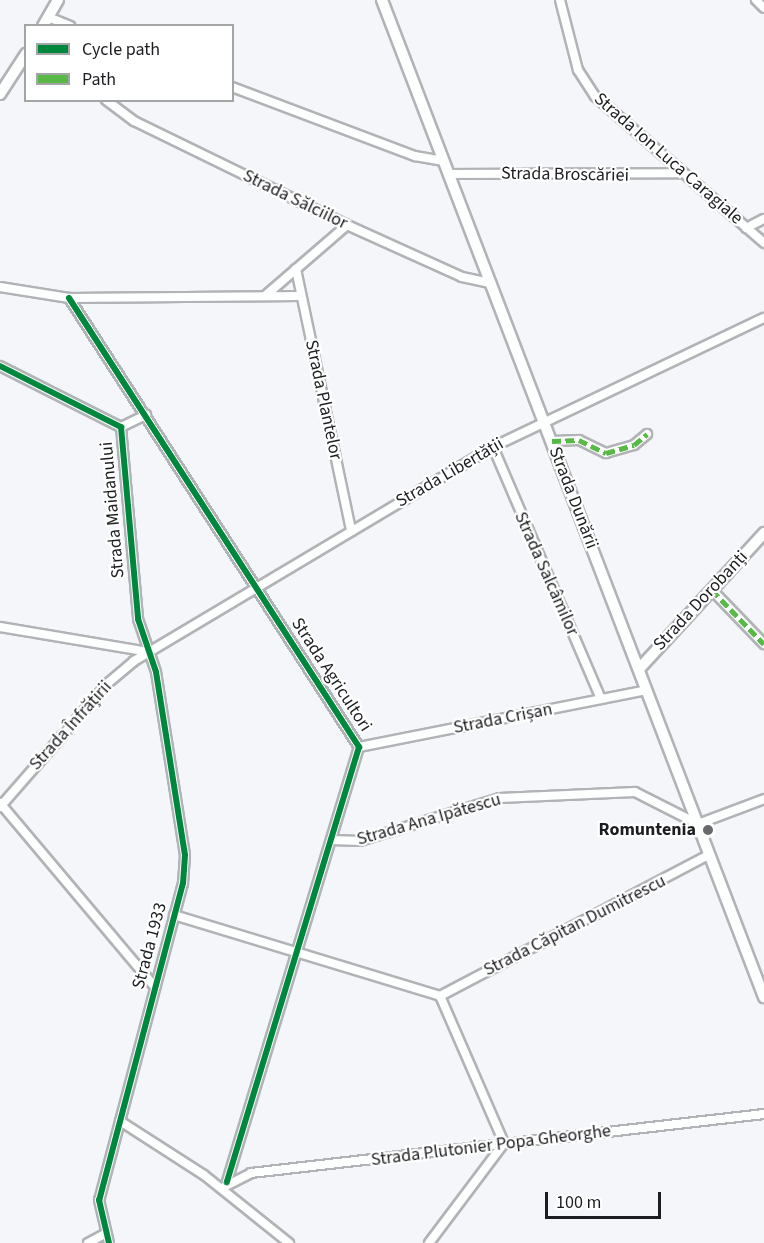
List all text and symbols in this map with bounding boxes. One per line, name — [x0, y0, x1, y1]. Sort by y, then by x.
legend — [24, 24, 234, 102]
text: Cycle path — [82, 37, 160, 62]
text: Path — [82, 67, 116, 92]
street label: Strada Ion Luca Caragiale — [589, 88, 747, 230]
street label: Strada Broscăriei — [501, 163, 629, 187]
street label: Strada Sălciilor — [239, 165, 351, 235]
street label: Strada Plantelor — [300, 338, 346, 462]
street label: Strada Libertății — [392, 433, 508, 513]
street label: Strada Maidanului — [96, 441, 130, 579]
street label: Strada Dunării — [544, 444, 602, 552]
street label: Strada Salcâmilor — [509, 509, 583, 639]
street label: Strada Dorobanți — [649, 547, 753, 655]
street label: Strada Agricultori — [286, 614, 376, 736]
street label: Strada Înfrățirii — [25, 677, 117, 775]
street label: Strada Crișan — [452, 699, 554, 739]
street label: Strada Ana Ipătescu — [355, 789, 503, 851]
place label: Romuntenia — [599, 819, 696, 841]
marker: Romuntenia — [701, 823, 715, 837]
street label: Strada Căpitan Dumitrescu — [480, 871, 670, 981]
street label: Strada 1933 — [128, 900, 172, 992]
street label: Strada Plutonier Popa Gheorghe — [370, 1121, 612, 1171]
scale bar — [548, 1180, 664, 1218]
text: 100 m — [556, 1190, 601, 1215]

